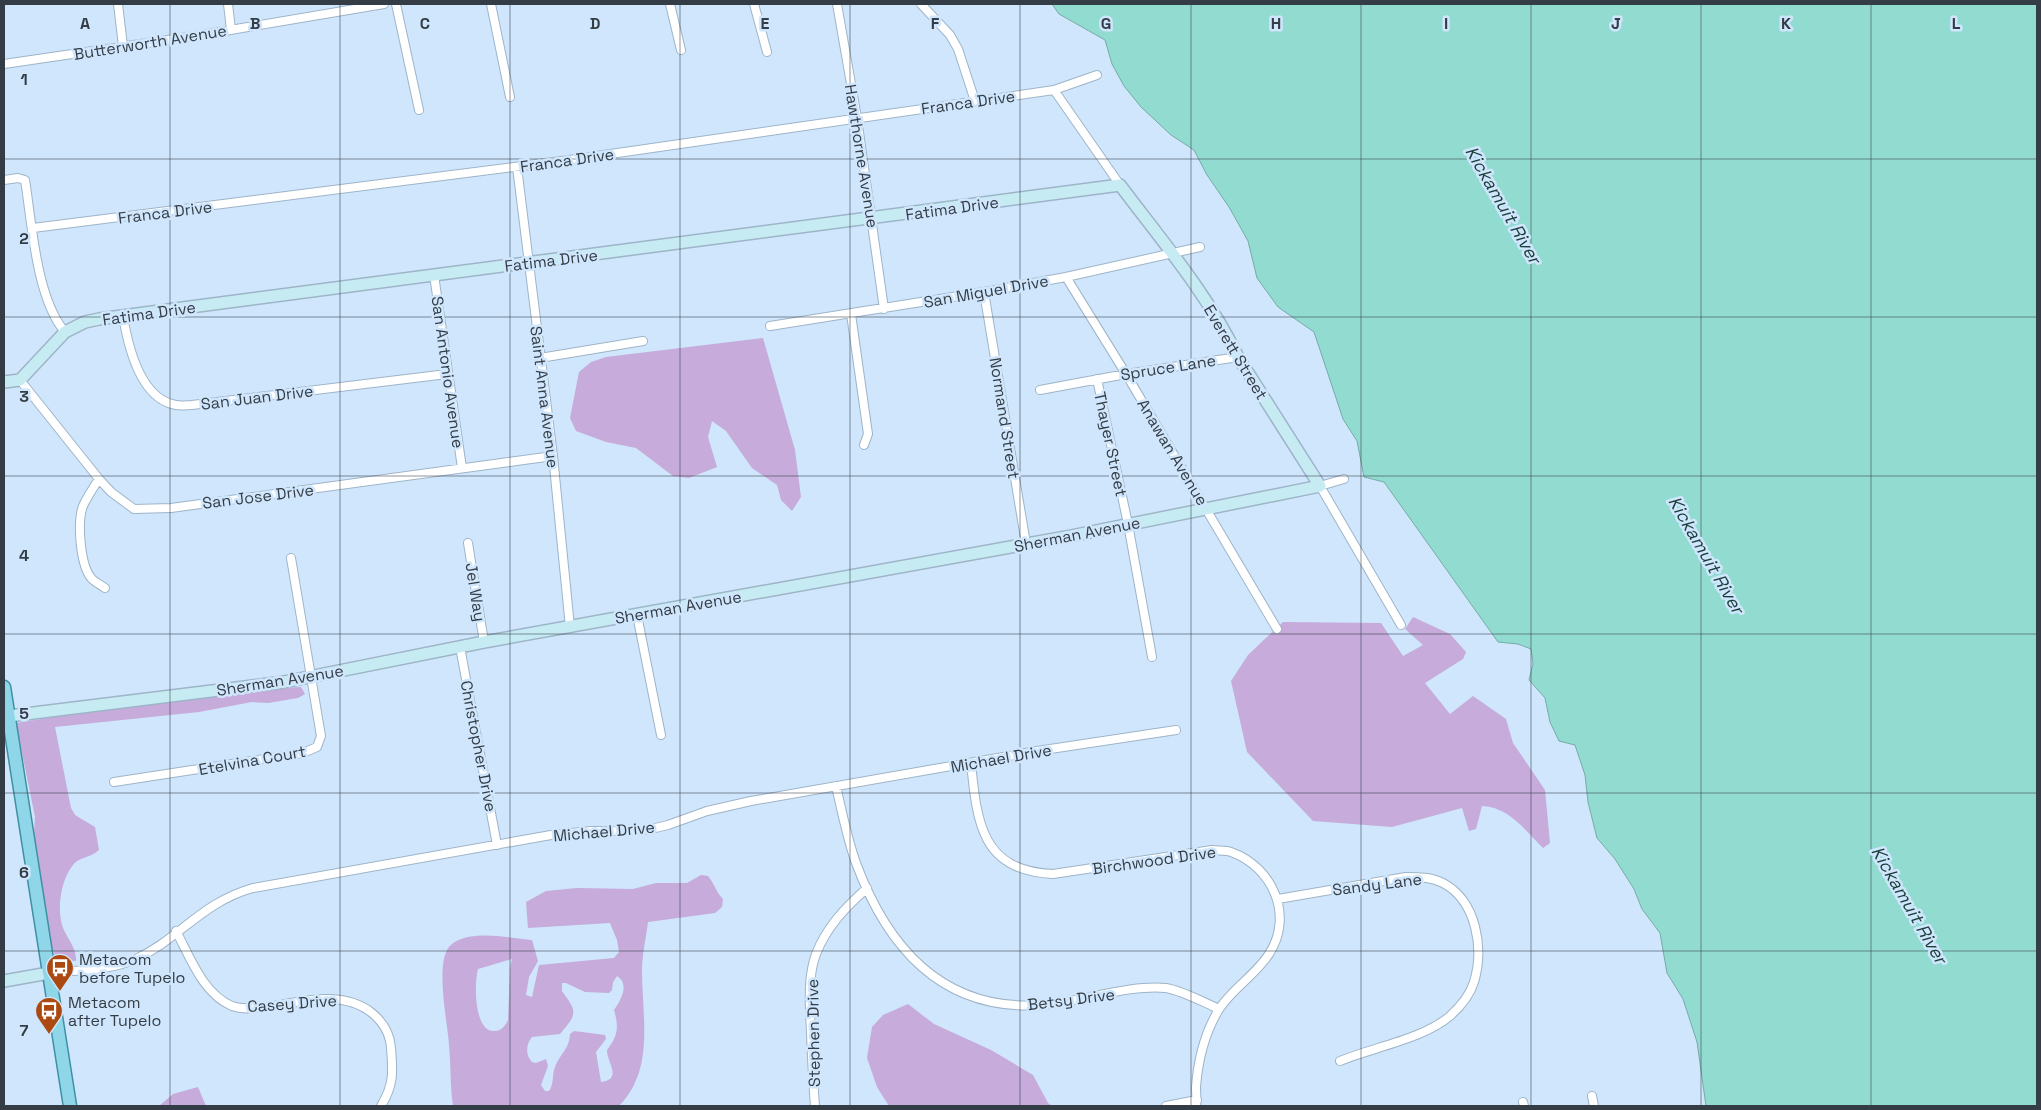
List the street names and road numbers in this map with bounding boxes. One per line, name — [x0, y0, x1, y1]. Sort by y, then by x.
street label: Butterworth Avenue — [72, 20, 228, 64]
street label: Hawthorne Avenue — [840, 83, 883, 229]
street label: Franca Drive — [920, 86, 1016, 119]
street label: Franca Drive — [519, 144, 615, 177]
street label: Fatima Drive — [904, 192, 1000, 225]
street label: Franca Drive — [117, 196, 213, 229]
street label: Fatima Drive — [503, 244, 599, 277]
street label: San Miguel Drive — [922, 270, 1050, 313]
street label: San Antonio Avenue — [426, 295, 469, 449]
street label: Fatima Drive — [101, 297, 197, 330]
street label: Everett Street — [1199, 301, 1272, 404]
street label: Saint Anna Avenue — [525, 325, 564, 469]
street label: Spruce Lane — [1119, 350, 1217, 385]
street label: Normand Street — [985, 356, 1024, 480]
street label: San Juan Drive — [200, 380, 315, 415]
street label: Thayer Street — [1089, 390, 1132, 498]
street label: Anawan Avenue — [1132, 395, 1213, 510]
street label: San Jose Drive — [201, 479, 315, 514]
street label: Sherman Avenue — [1012, 512, 1142, 557]
street label: Jel Way — [461, 561, 490, 623]
street label: Sherman Avenue — [613, 586, 743, 629]
street label: Sherman Avenue — [215, 660, 345, 701]
street label: Christopher Drive — [455, 679, 502, 814]
street label: Michael Drive — [949, 739, 1053, 778]
street label: Etelvina Court — [197, 741, 307, 780]
street label: Michael Drive — [552, 817, 656, 846]
street label: Birchwood Drive — [1091, 841, 1217, 880]
street label: Sandy Lane — [1331, 869, 1423, 900]
street label: Stephen Drive — [802, 979, 825, 1087]
street label: Betsy Drive — [1026, 984, 1116, 1015]
street label: Casey Drive — [247, 990, 337, 1017]

